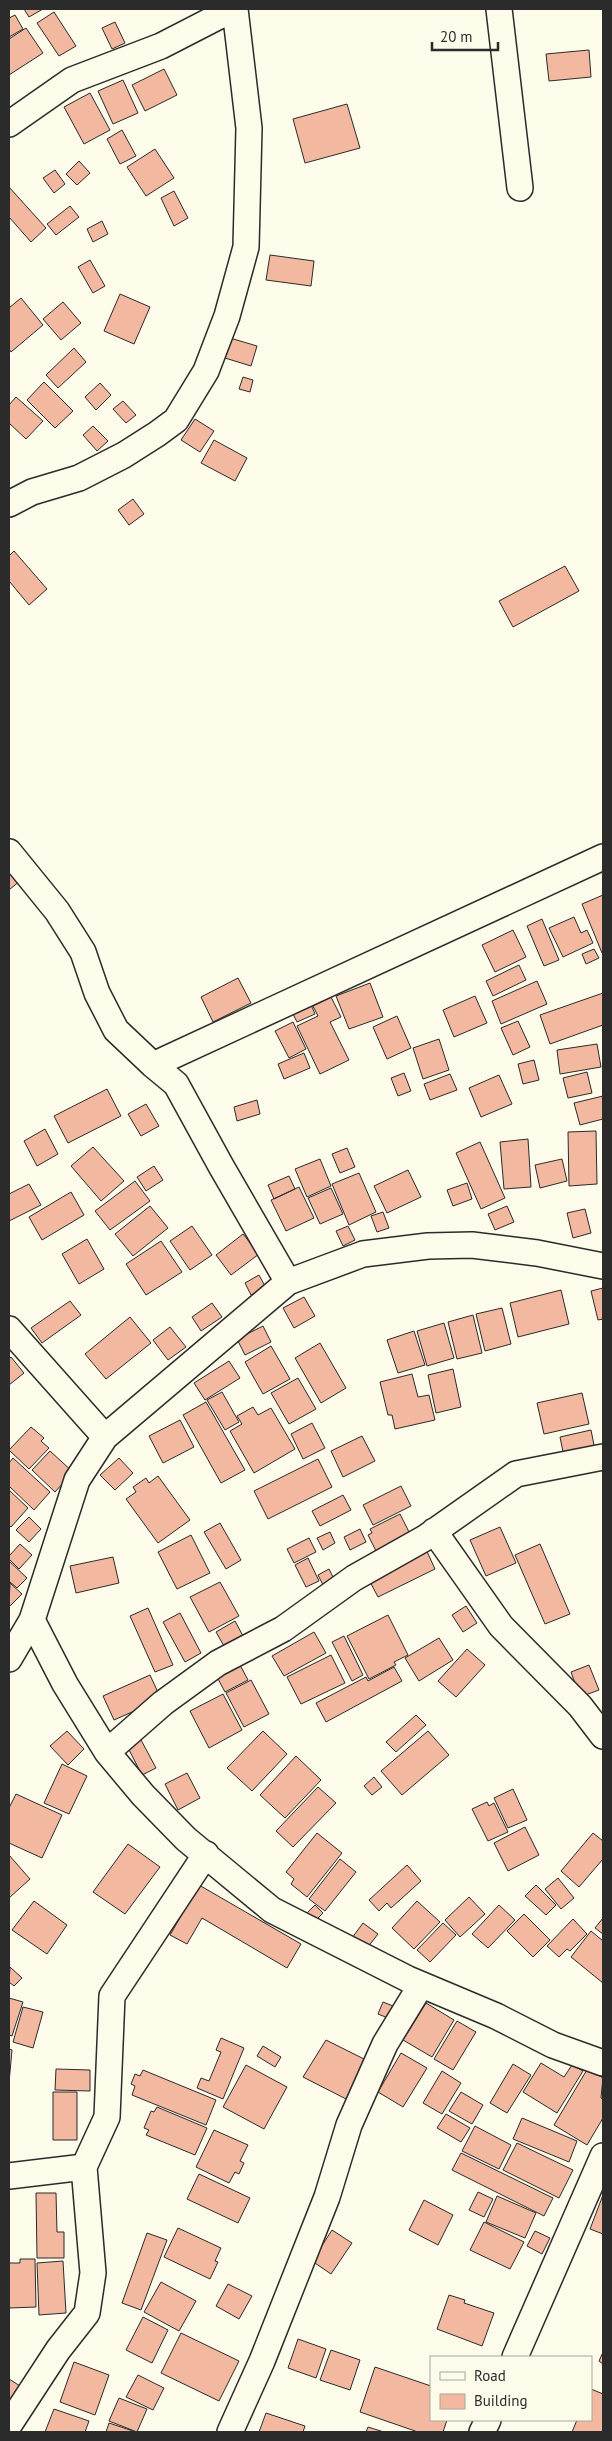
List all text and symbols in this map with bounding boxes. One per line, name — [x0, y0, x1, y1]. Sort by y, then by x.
scale bar — [432, 20, 498, 52]
text: 20 m — [440, 27, 473, 46]
legend — [430, 2356, 592, 2421]
text: Road — [474, 2366, 506, 2385]
text: Building — [474, 2391, 528, 2410]

